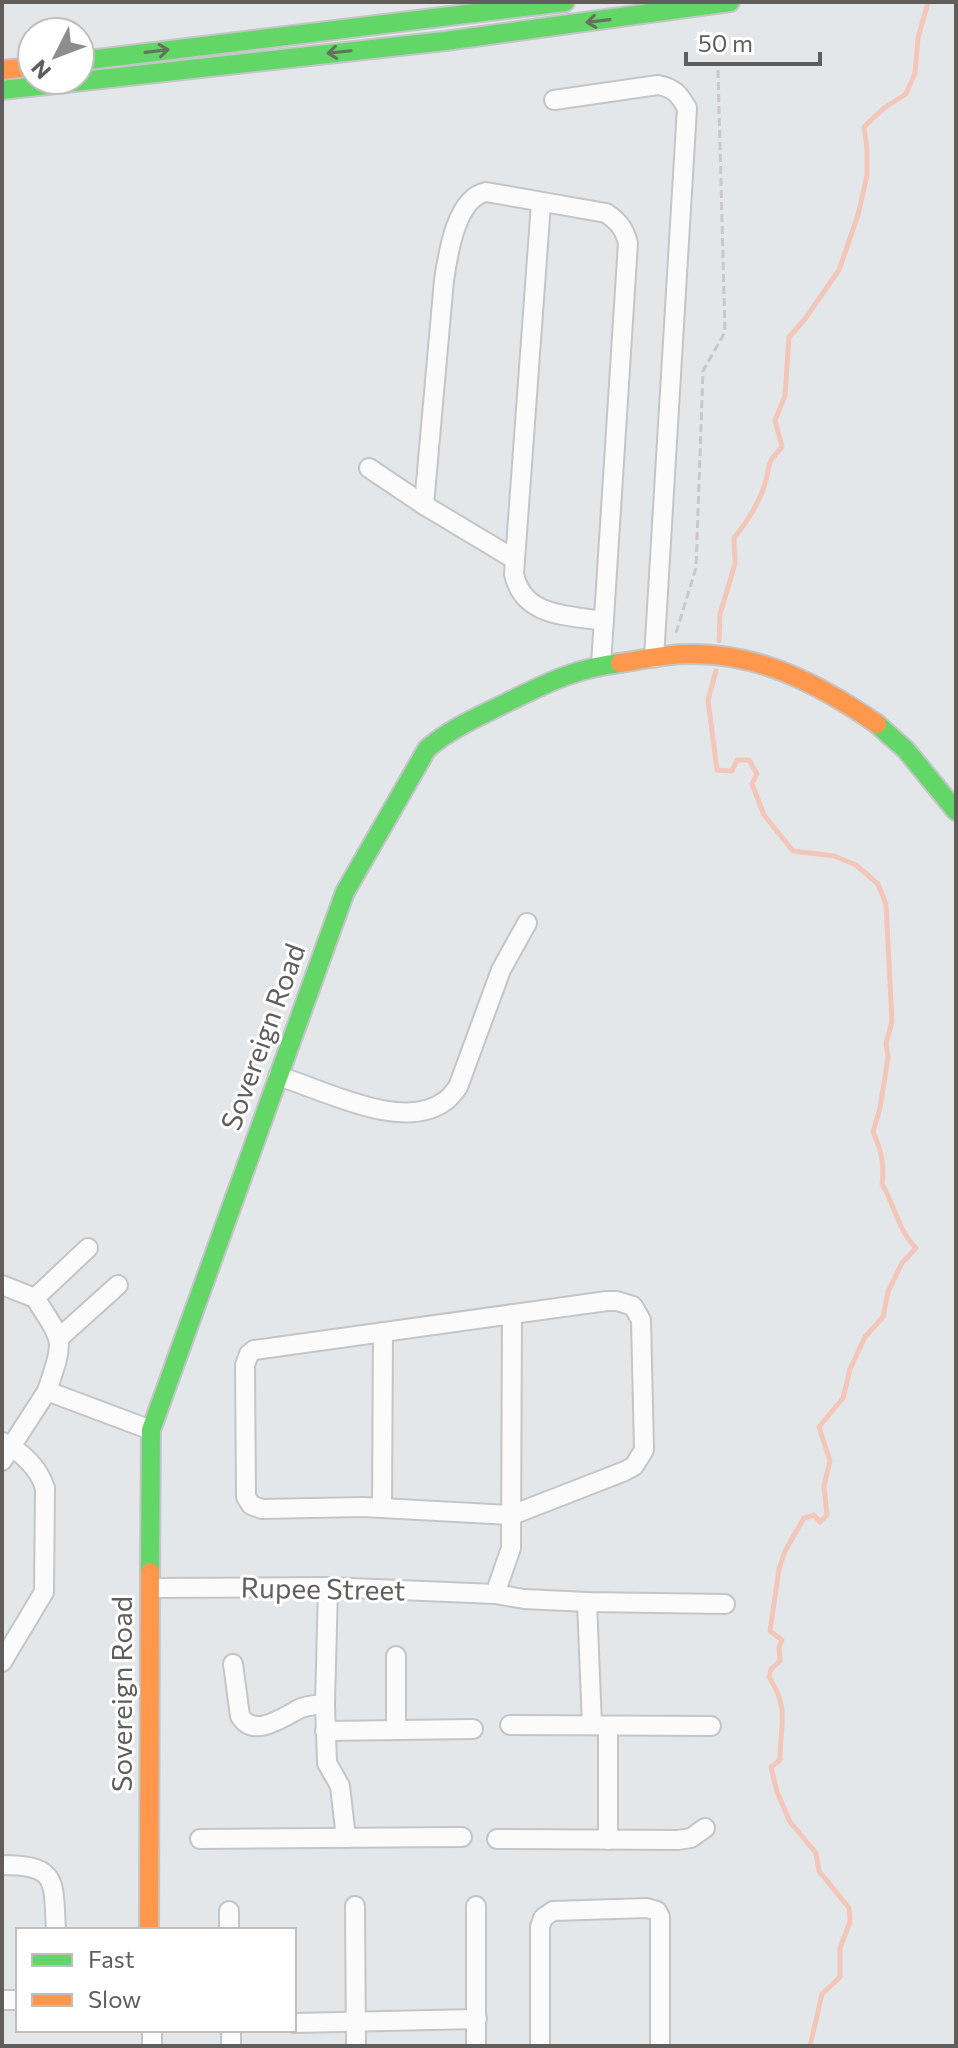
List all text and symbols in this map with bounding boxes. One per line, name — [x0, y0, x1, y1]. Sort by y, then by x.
one-way arrow — [585, 14, 611, 29]
north arrow — [16, 16, 96, 96]
scale bar — [686, 16, 820, 66]
text: 50 m — [698, 28, 753, 57]
one-way arrow — [144, 44, 170, 59]
one-way arrow — [327, 45, 353, 60]
text: N — [25, 55, 56, 85]
street label: Sovereign Road — [213, 939, 312, 1135]
street label: Rupee Street — [240, 1570, 406, 1606]
street label: Sovereign Road — [104, 1596, 138, 1792]
legend — [16, 1928, 296, 2032]
text: Fast — [88, 1944, 135, 1973]
text: Slow — [88, 1984, 141, 2013]

